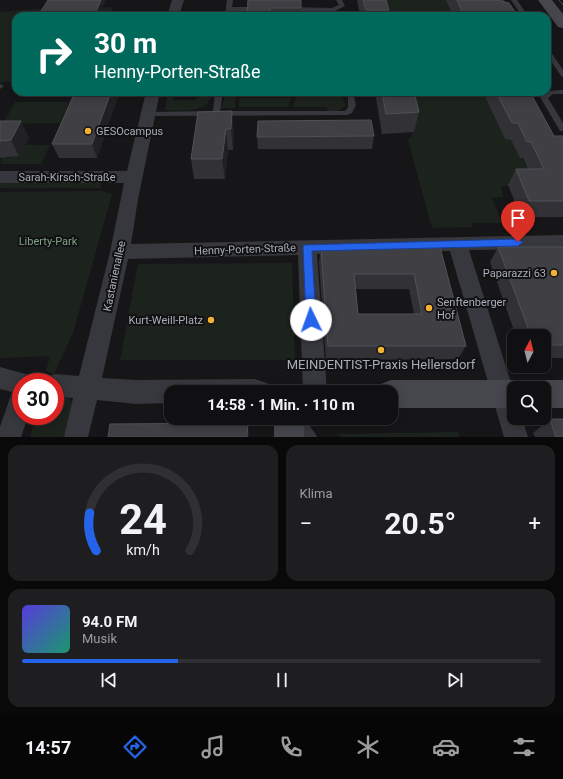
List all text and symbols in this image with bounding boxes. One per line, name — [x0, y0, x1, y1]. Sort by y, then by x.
text: 30 m — [94, 27, 157, 60]
icon: right — [28, 28, 80, 80]
text: Henny-Porten-Straße — [94, 61, 261, 82]
place label: GESOcampus — [96, 125, 163, 138]
marker: GESOcampus — [83, 126, 93, 136]
street label: Sarah-Kirsch-Straße — [19, 171, 116, 184]
pin — [501, 201, 535, 242]
icon: arrive — [507, 207, 529, 229]
park label: Liberty-Park — [19, 235, 78, 248]
street label: Kastanienallee — [101, 239, 128, 313]
street label: Henny-Porten-Straße — [194, 241, 296, 258]
place label: Paparazzi 63 — [483, 267, 546, 280]
marker: Paparazzi 63 — [549, 268, 559, 278]
place label: Senftenberger Hof — [437, 296, 506, 322]
position arrow — [290, 299, 332, 341]
marker: Senftenberger Hof — [424, 303, 434, 313]
place label: Kurt-Weill-Platz — [128, 314, 204, 327]
marker: Kurt-Weill-Platz — [206, 315, 216, 325]
north arrow — [507, 329, 551, 373]
map controls — [507, 329, 551, 425]
marker: MEINDENTIST-Praxis Hellersdorf — [376, 345, 386, 355]
place label: MEINDENTIST-Praxis Hellersdorf — [287, 357, 476, 372]
speed limit sign: 30 — [12, 373, 64, 425]
button: search — [507, 381, 551, 425]
text: 14:58 · 1 Min. · 110 m — [207, 396, 355, 414]
text: Klima — [300, 486, 332, 501]
text: 24 — [119, 495, 167, 544]
text: 20.5° — [384, 506, 456, 541]
text: − — [300, 511, 312, 536]
text: + — [529, 511, 541, 536]
text: km/h — [126, 542, 160, 558]
text: 94.0 FM — [82, 613, 137, 631]
text: Musik — [82, 631, 117, 646]
icon: previous — [98, 669, 120, 691]
icon: pause — [271, 669, 293, 691]
icon: next — [444, 669, 466, 691]
icon: directions — [121, 733, 149, 761]
icon: music — [199, 733, 227, 761]
icon: phone — [277, 733, 305, 761]
icon: climate — [354, 733, 382, 761]
icon: car — [432, 733, 460, 761]
icon: filters — [510, 733, 538, 761]
text: 14:57 — [25, 737, 71, 758]

